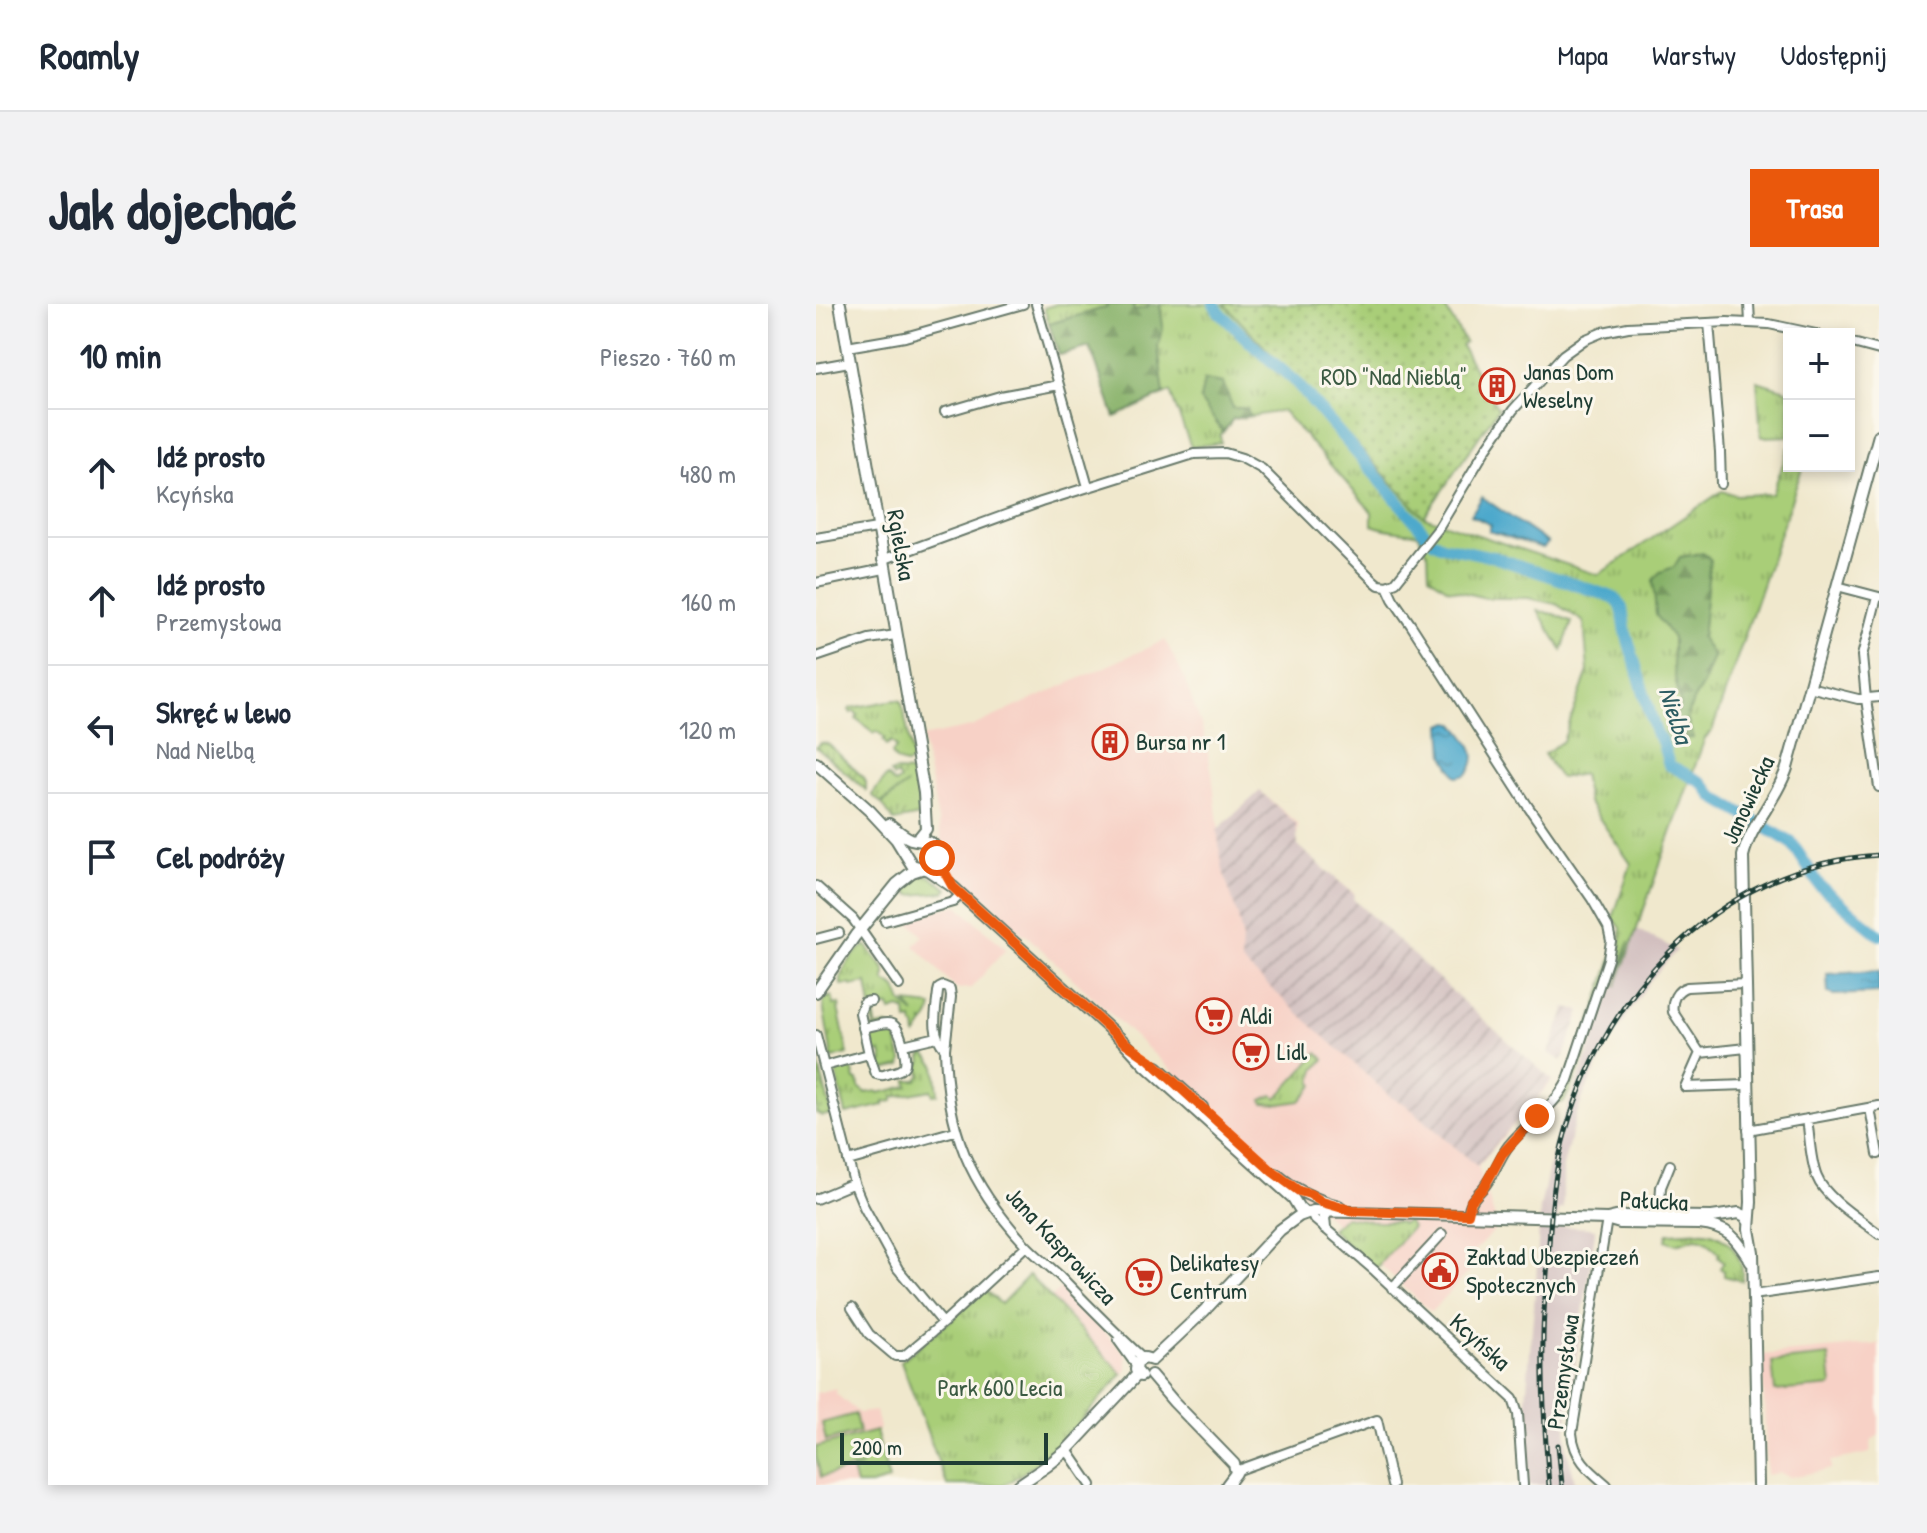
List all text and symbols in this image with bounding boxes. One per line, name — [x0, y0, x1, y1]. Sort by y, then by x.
text: Roamly — [40, 29, 139, 81]
text: Mapa — [1558, 36, 1608, 74]
text: Warstwy — [1652, 36, 1736, 74]
text: Udostępnij — [1780, 36, 1887, 74]
button: Trasa — [1750, 169, 1879, 247]
text: Jak dojechać — [48, 171, 296, 246]
map controls — [1783, 328, 1855, 472]
button: + — [1783, 328, 1855, 400]
text: 10 min — [80, 333, 162, 379]
text: Pieszo · 760 m — [600, 339, 736, 374]
place label: Janas Dom Weselny — [1523, 355, 1614, 415]
park label: ROD "Nad Nieblą" — [1321, 360, 1467, 392]
building icon: Janas Dom Weselny — [1478, 367, 1516, 405]
button: − — [1783, 400, 1855, 472]
text: Idź prosto — [156, 436, 265, 476]
icon: ahead — [80, 451, 124, 495]
text: 480 m — [680, 456, 736, 491]
text: Kcyńska — [156, 476, 233, 511]
street label: Rgielska — [880, 507, 924, 583]
text: Idź prosto — [156, 564, 265, 604]
icon: ahead — [80, 579, 124, 623]
text: 160 m — [681, 584, 736, 619]
text: Przemysłowa — [156, 604, 281, 639]
water label: Nielba — [1651, 682, 1703, 750]
text: Skręć w lewo — [156, 692, 291, 732]
icon: left — [80, 707, 124, 751]
text: 120 m — [679, 712, 736, 747]
building icon: Bursa nr 1 — [1091, 723, 1129, 761]
place label: Bursa nr 1 — [1136, 725, 1226, 757]
text: Nad Nielbą — [156, 732, 254, 767]
street label: Janowiecka — [1713, 750, 1781, 849]
icon: arrive — [80, 835, 124, 879]
text: Cel podróży — [156, 837, 285, 877]
route start — [919, 840, 955, 876]
supermarket icon: Aldi — [1195, 997, 1233, 1035]
place label: Aldi — [1240, 999, 1273, 1031]
supermarket icon: Lidl — [1232, 1033, 1270, 1071]
place label: Lidl — [1277, 1035, 1308, 1067]
route end — [1519, 1098, 1555, 1134]
street label: Jana Kasprowicza — [999, 1180, 1125, 1311]
street label: Pałucka — [1619, 1182, 1689, 1218]
place label: Zakład Ubezpieczeń Społecznych — [1466, 1240, 1639, 1300]
place label: Delikatesy Centrum — [1170, 1246, 1259, 1306]
public building icon: Zakład Ubezpieczeń Społecznych — [1421, 1252, 1459, 1290]
supermarket icon: Delikatesy Centrum — [1125, 1258, 1163, 1296]
street label: Kcyńska — [1443, 1305, 1518, 1377]
street label: Przemysłowa — [1538, 1312, 1586, 1431]
park label: Park 600 Lecia — [938, 1371, 1062, 1403]
scale bar — [840, 1429, 1048, 1465]
text: 200 m — [852, 1432, 902, 1462]

